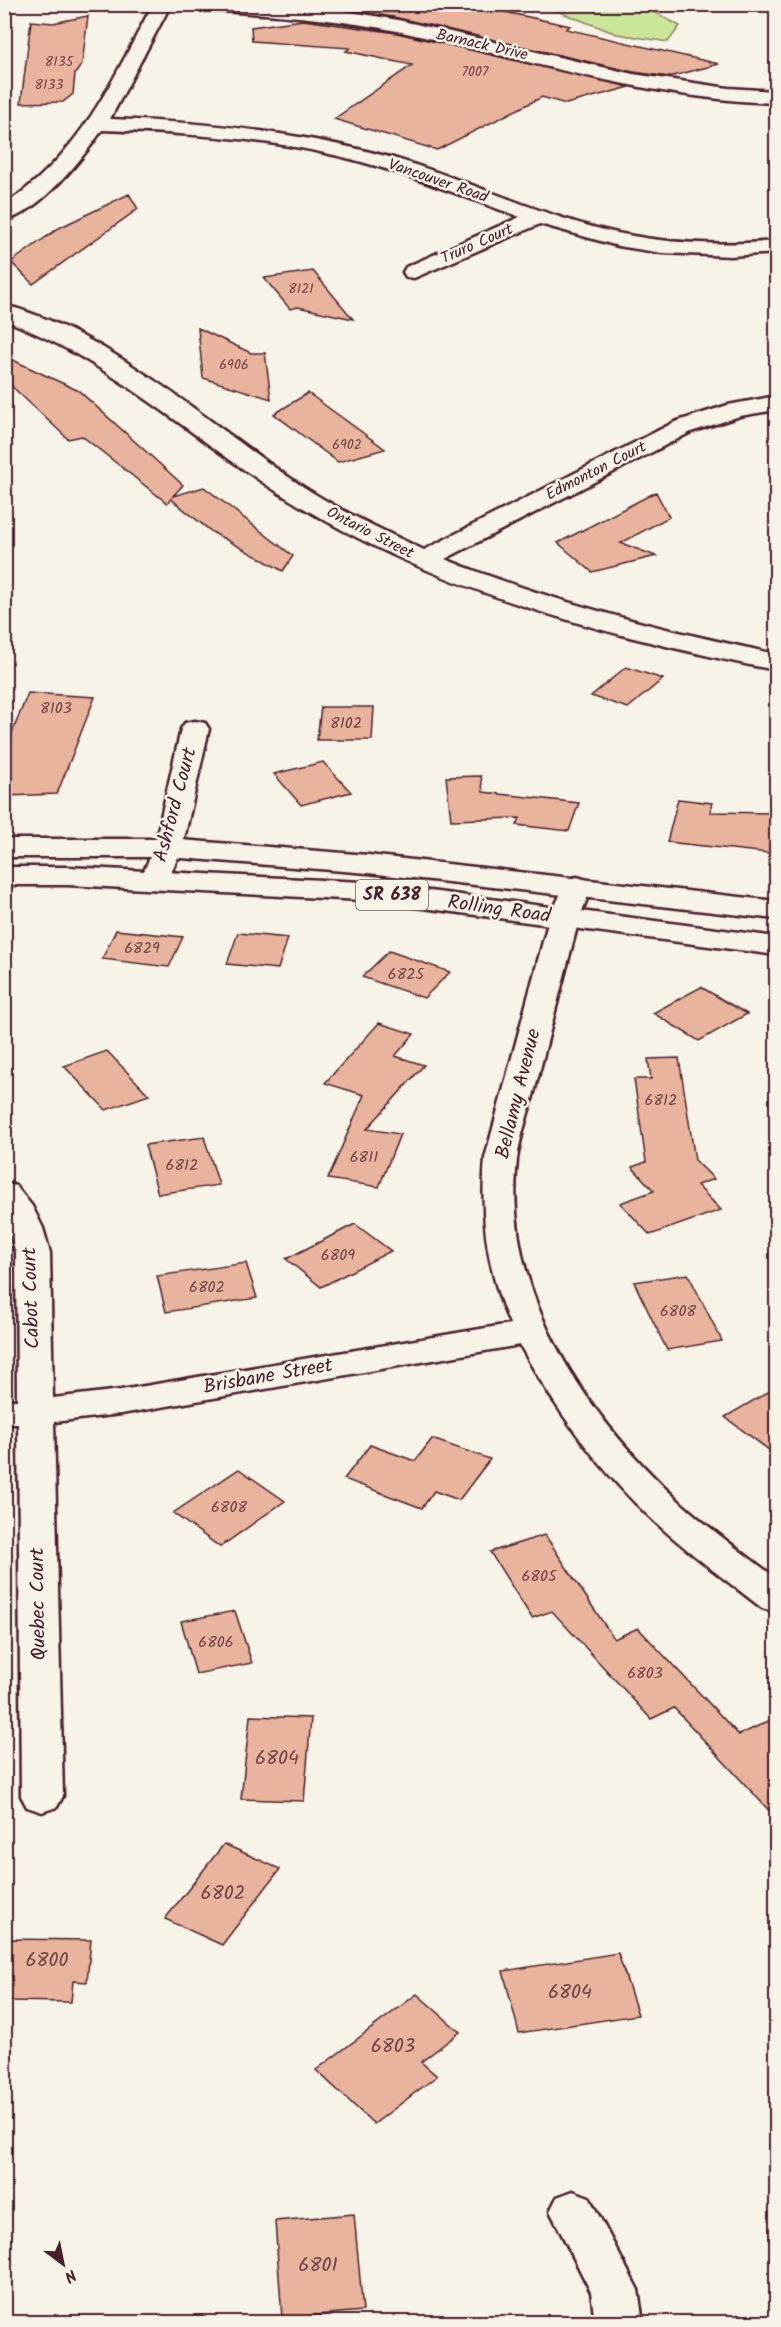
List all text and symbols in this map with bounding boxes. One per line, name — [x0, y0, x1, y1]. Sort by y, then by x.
street label: Barnack Drive — [434, 22, 530, 68]
house number: 8135 — [45, 51, 75, 73]
house number: 7007 — [462, 61, 489, 83]
house number: 8133 — [35, 74, 63, 96]
street label: Vancouver Road — [385, 152, 492, 210]
street label: Truro Court — [437, 217, 518, 271]
house number: 8121 — [288, 278, 314, 300]
house number: 6906 — [219, 354, 249, 376]
house number: 6902 — [332, 434, 362, 456]
street label: Edmonton Court — [541, 434, 652, 507]
street label: Ontario Street — [322, 500, 419, 566]
house number: 8103 — [40, 696, 72, 721]
house number: 8102 — [330, 711, 362, 736]
street label: Ashford Court — [145, 744, 207, 866]
road number: SR 638 — [356, 880, 428, 910]
street label: Rolling Road — [445, 887, 554, 933]
house number: 6829 — [124, 936, 160, 961]
house number: 6825 — [388, 962, 426, 987]
street label: Bellamy Avenue — [487, 1026, 551, 1162]
house number: 6812 — [645, 1088, 677, 1113]
house number: 6811 — [350, 1145, 378, 1170]
house number: 6812 — [166, 1153, 198, 1178]
house number: 6809 — [321, 1243, 355, 1268]
street label: Cabot Court — [14, 1246, 50, 1349]
house number: 6802 — [189, 1275, 225, 1300]
house number: 6808 — [660, 1299, 696, 1324]
street label: Brisbane Street — [201, 1350, 335, 1404]
house number: 6808 — [211, 1495, 247, 1520]
street label: Quebec Court — [22, 1547, 56, 1661]
house number: 6805 — [521, 1564, 558, 1589]
house number: 6806 — [198, 1630, 234, 1655]
house number: 6803 — [627, 1661, 663, 1686]
house number: 6804 — [255, 1743, 299, 1775]
house number: 6802 — [201, 1878, 245, 1910]
house number: 6800 — [25, 1945, 69, 1977]
house number: 6804 — [548, 1977, 592, 2009]
house number: 6803 — [371, 2031, 415, 2063]
north arrow — [33, 2234, 93, 2294]
house number: 6801 — [298, 2250, 338, 2282]
text: N — [59, 2262, 81, 2289]

